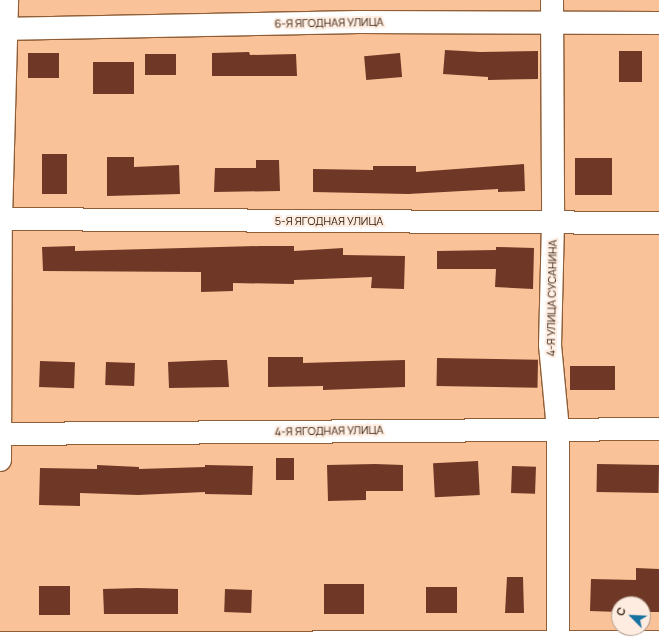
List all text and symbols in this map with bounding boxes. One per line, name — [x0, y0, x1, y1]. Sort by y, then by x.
street label: 6-Я ЯГОДНАЯ УЛИЦА — [274, 15, 384, 31]
street label: 5-Я ЯГОДНАЯ УЛИЦА — [275, 214, 383, 228]
street label: 4-Я УЛИЦА СУСАНИНА — [544, 240, 560, 356]
street label: 4-Я ЯГОДНАЯ УЛИЦА — [275, 423, 383, 439]
north arrow — [611, 596, 651, 636]
text: С — [612, 605, 629, 618]

